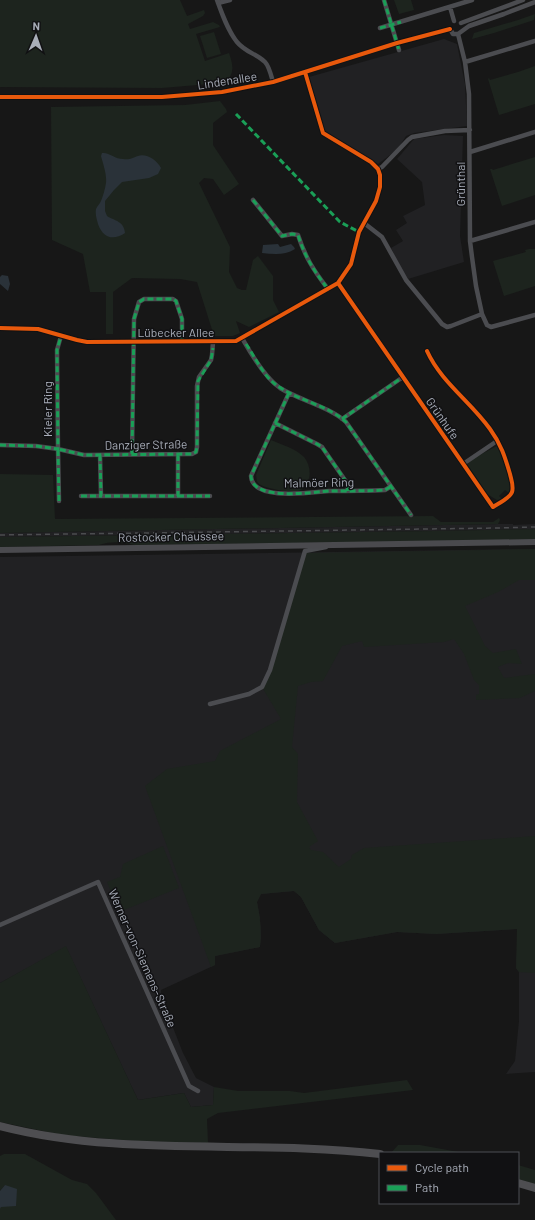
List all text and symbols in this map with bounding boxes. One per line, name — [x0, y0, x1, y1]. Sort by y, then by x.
north arrow — [16, 16, 56, 56]
text: N — [32, 19, 40, 32]
street label: Lindenallee — [196, 68, 258, 92]
street label: Grünthal — [453, 162, 467, 206]
street label: Lübecker Allee — [138, 325, 214, 339]
street label: Kieler Ring — [40, 381, 54, 437]
street label: Grünhufe — [424, 394, 462, 442]
street label: Danziger Straße — [104, 436, 188, 452]
street label: Malmöer Ring — [284, 474, 354, 490]
street label: Rostocker Chaussee — [118, 528, 224, 544]
street label: Werner-von-Siemens-Straße — [106, 887, 180, 1029]
legend — [379, 1152, 519, 1204]
text: Cycle path — [415, 1160, 469, 1174]
text: Path — [415, 1180, 439, 1194]

